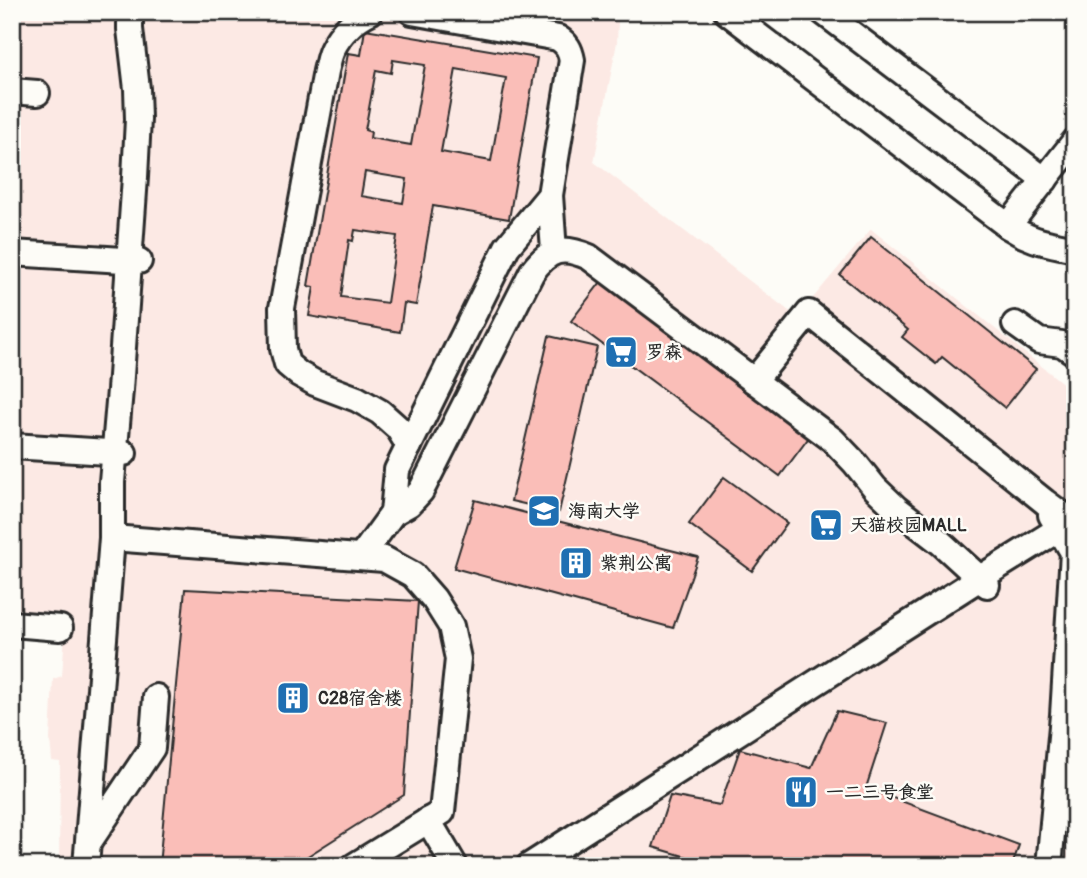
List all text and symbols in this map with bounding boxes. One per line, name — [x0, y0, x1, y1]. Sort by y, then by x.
supermarket icon: 罗森 — [602, 333, 640, 371]
place label: 罗森 — [646, 341, 682, 364]
school or university icon: 海南大学 — [525, 492, 563, 530]
place label: 海南大学 — [568, 500, 640, 523]
supermarket icon: 天猫校园MALL — [807, 506, 845, 544]
place label: 天猫校园MALL — [850, 514, 967, 537]
building icon: 紫荆公寓 — [557, 544, 595, 582]
place label: 紫荆公寓 — [600, 552, 672, 575]
building icon: C28宿舍楼 — [274, 679, 312, 717]
place label: C28宿舍楼 — [318, 687, 402, 710]
restaurant icon: 一二三号食堂 — [782, 773, 820, 811]
place label: 一二三号食堂 — [826, 781, 934, 804]

